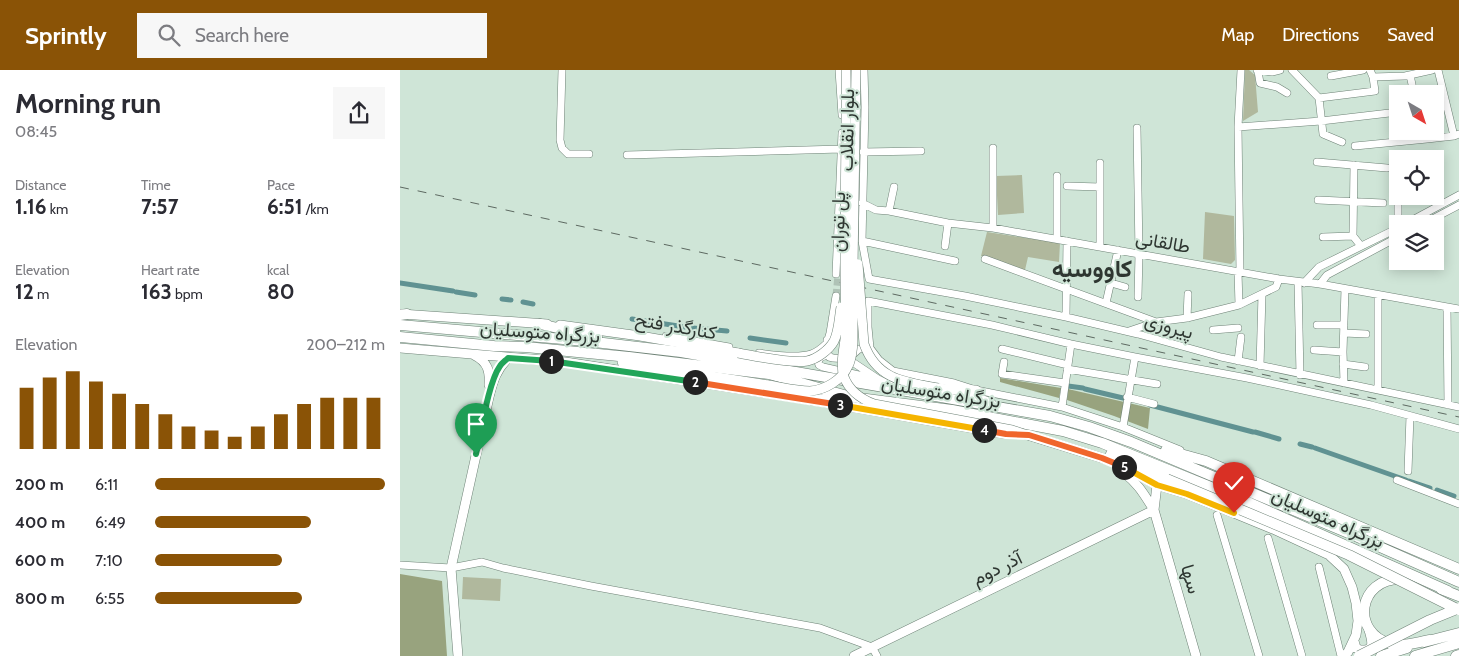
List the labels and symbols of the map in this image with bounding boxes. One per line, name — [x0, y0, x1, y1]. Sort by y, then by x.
north arrow — [1389, 85, 1444, 140]
street label: بلوار انقلاب — [835, 88, 859, 172]
street label: پل توران — [826, 192, 852, 252]
street label: طالقانی — [1134, 226, 1192, 258]
district label: کاووسیه — [1052, 254, 1132, 284]
street label: کنارگذر فتح — [633, 308, 719, 346]
street label: پیروزی — [1141, 308, 1196, 346]
street label: بزرگراه متوسلیان — [479, 316, 601, 348]
pin: 1 — [538, 348, 564, 374]
pin: 2 — [682, 370, 708, 394]
street label: بزرگراه متوسلیان — [880, 371, 1002, 413]
pin: 3 — [828, 392, 852, 418]
pin — [455, 403, 497, 454]
pin: 4 — [972, 418, 996, 442]
pin: 5 — [1112, 454, 1136, 480]
pin — [1213, 462, 1255, 513]
street label: بزرگراه متوسلیان — [1268, 483, 1388, 553]
street label: آذر دوم — [968, 545, 1028, 591]
street label: سها — [1176, 562, 1206, 596]

